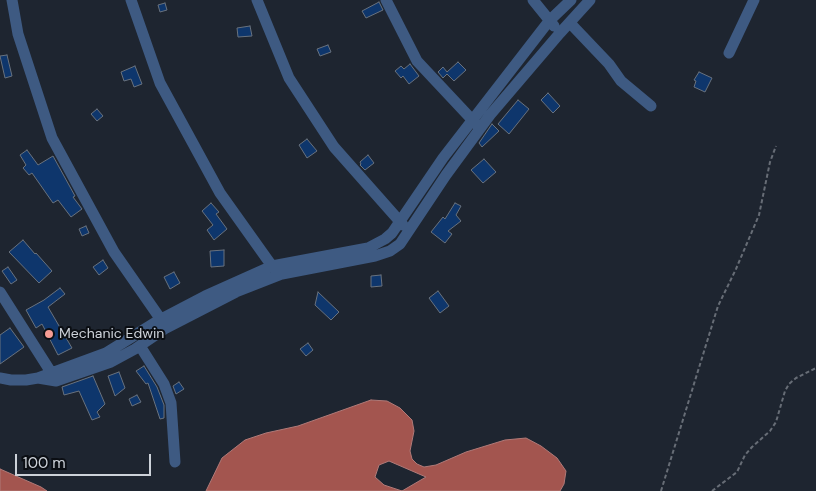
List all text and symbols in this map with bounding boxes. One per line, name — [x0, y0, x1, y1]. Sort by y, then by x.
place label: Mechanic Edwin — [59, 326, 164, 342]
marker: Mechanic Edwin — [43, 328, 55, 340]
scale bar — [18, 444, 154, 476]
text: 100 m — [23, 453, 66, 473]

